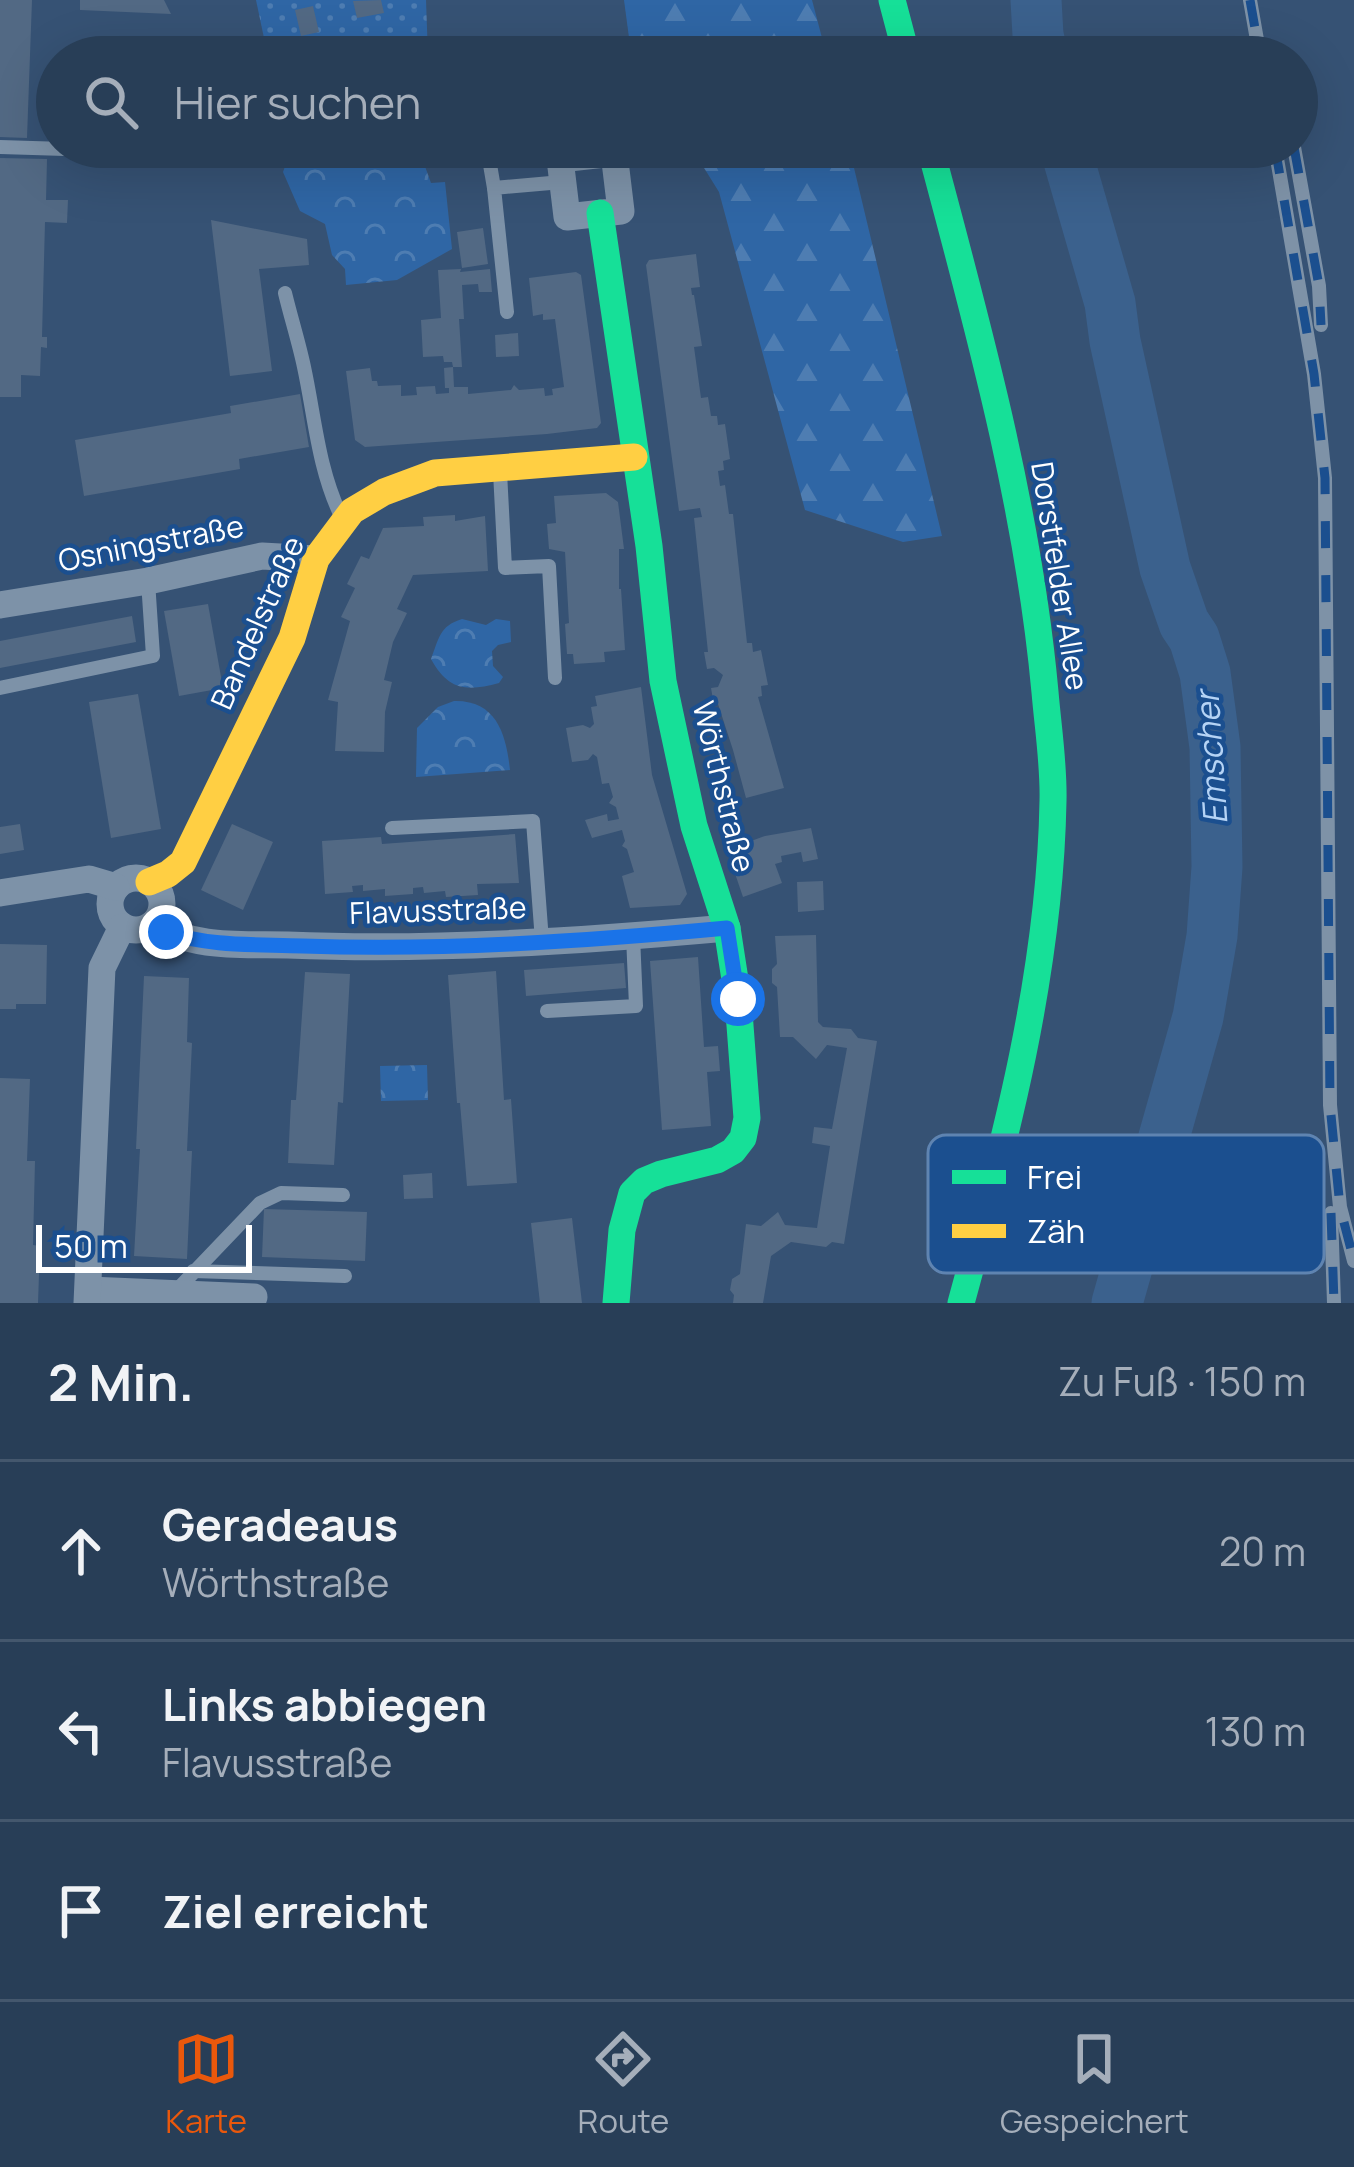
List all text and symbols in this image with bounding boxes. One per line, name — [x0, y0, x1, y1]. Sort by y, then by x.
search box — [36, 36, 1318, 168]
icon: search — [78, 69, 144, 135]
text: Hier suchen — [174, 71, 421, 133]
street label: Dorstfelder Allee — [1022, 459, 1099, 693]
street label: Osningstraße — [55, 504, 247, 581]
street label: Bandelstraße — [200, 529, 313, 715]
water label: Emscher — [1183, 686, 1238, 826]
street label: Wörthstraße — [683, 697, 765, 876]
street label: Flavusstraße — [349, 886, 527, 933]
route end — [139, 905, 193, 959]
route start — [711, 972, 765, 1026]
legend — [928, 1135, 1324, 1273]
text: Frei — [1027, 1154, 1082, 1199]
text: Zäh — [1027, 1208, 1085, 1253]
scale bar — [36, 1219, 252, 1272]
text: 50 m — [54, 1223, 128, 1268]
text: 2 Min. — [48, 1347, 194, 1416]
text: Zu Fuß · 150 m — [1058, 1354, 1306, 1408]
text: Geradeaus — [162, 1493, 398, 1555]
icon: ahead — [48, 1518, 114, 1584]
text: 20 m — [1219, 1524, 1306, 1578]
text: Wörthstraße — [162, 1555, 389, 1609]
text: Links abbiegen — [162, 1673, 487, 1735]
icon: left — [48, 1698, 114, 1764]
text: 130 m — [1205, 1704, 1306, 1758]
text: Flavusstraße — [162, 1735, 392, 1789]
icon: arrive — [48, 1878, 114, 1944]
text: Ziel erreicht — [162, 1880, 429, 1942]
tab: Karte — [165, 2026, 247, 2143]
tab: Route — [578, 2026, 669, 2143]
tab: Gespeichert — [1000, 2026, 1189, 2143]

